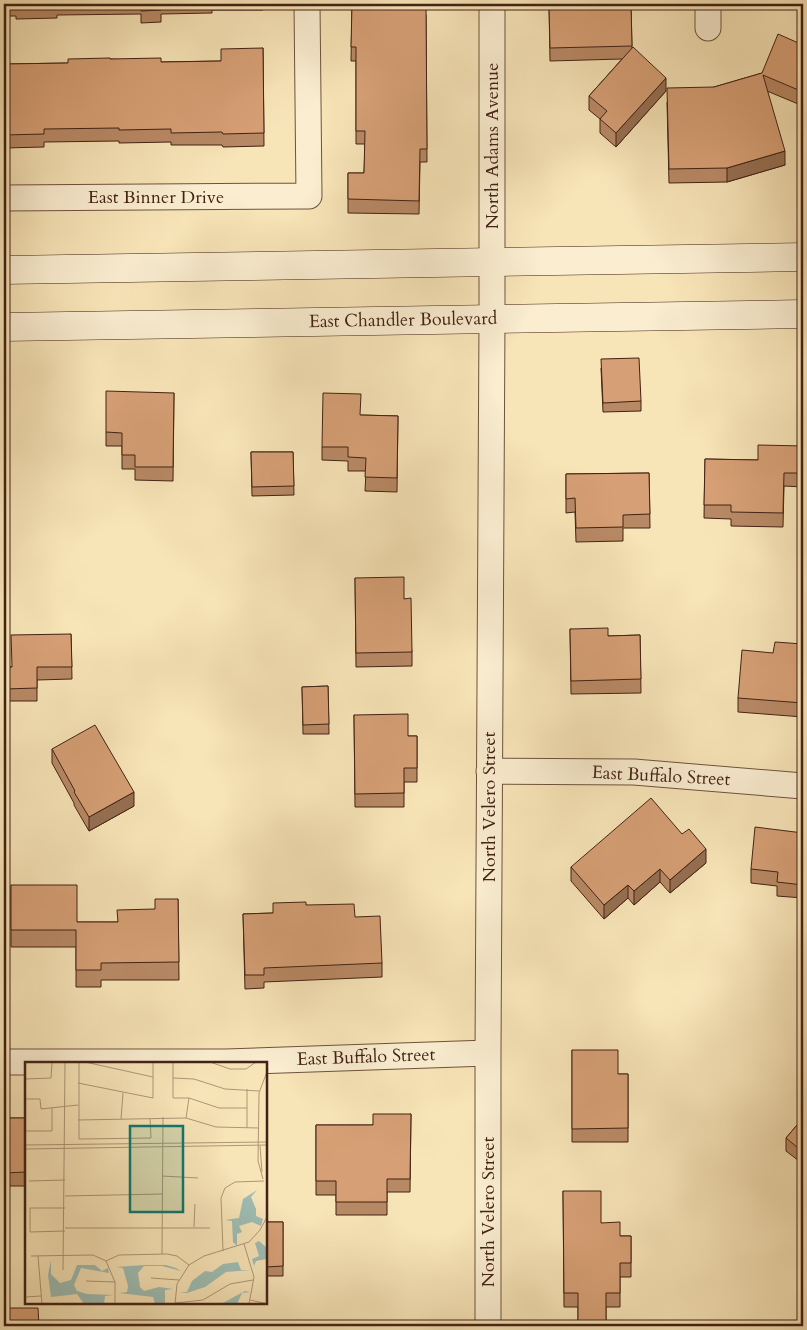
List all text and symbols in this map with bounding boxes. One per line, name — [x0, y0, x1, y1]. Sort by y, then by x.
street label: North Adams Avenue — [480, 63, 505, 229]
street label: East Binner Drive — [88, 185, 224, 210]
street label: East Chandler Boulevard — [309, 306, 498, 334]
street label: North Velero Street — [477, 731, 502, 882]
street label: East Buffalo Street — [591, 760, 731, 792]
street label: East Buffalo Street — [296, 1042, 436, 1072]
inset map — [25, 1062, 268, 1305]
street label: North Velero Street — [476, 1136, 501, 1287]

